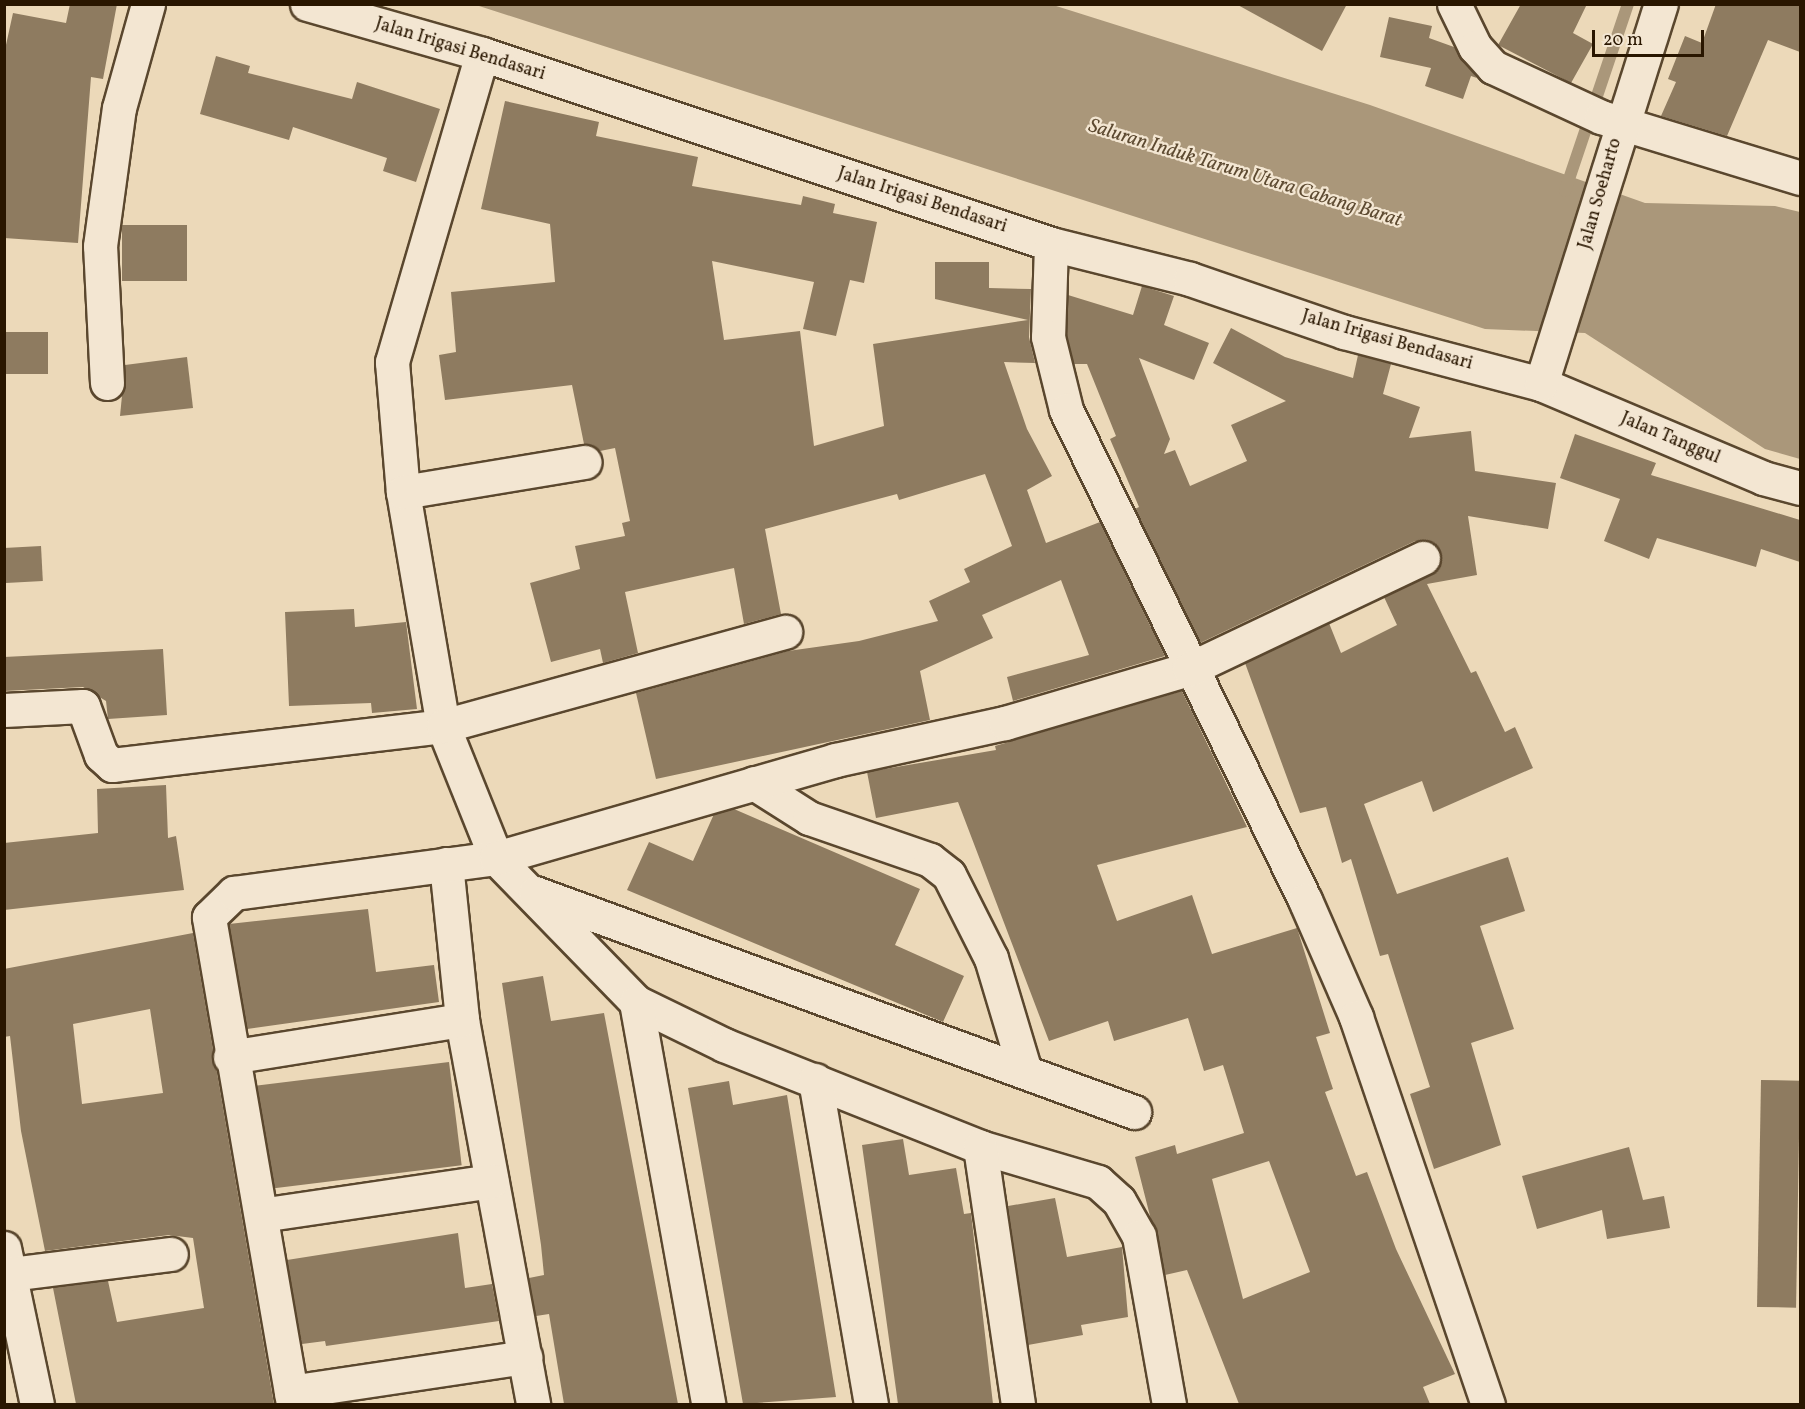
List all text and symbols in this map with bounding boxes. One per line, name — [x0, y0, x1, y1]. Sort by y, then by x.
street label: Jalan Irigasi Bendasari — [372, 14, 548, 86]
scale bar — [1595, 18, 1708, 56]
text: 20 m — [1603, 28, 1643, 53]
water label: Saluran Induk Tarum Utara Cabang Barat — [1085, 115, 1405, 233]
street label: Jalan Soeharto — [1575, 136, 1627, 252]
street label: Jalan Irigasi Bendasari — [834, 163, 1010, 239]
street label: Jalan Irigasi Bendasari — [1299, 306, 1475, 376]
street label: Jalan Tanggul — [1617, 408, 1723, 470]

